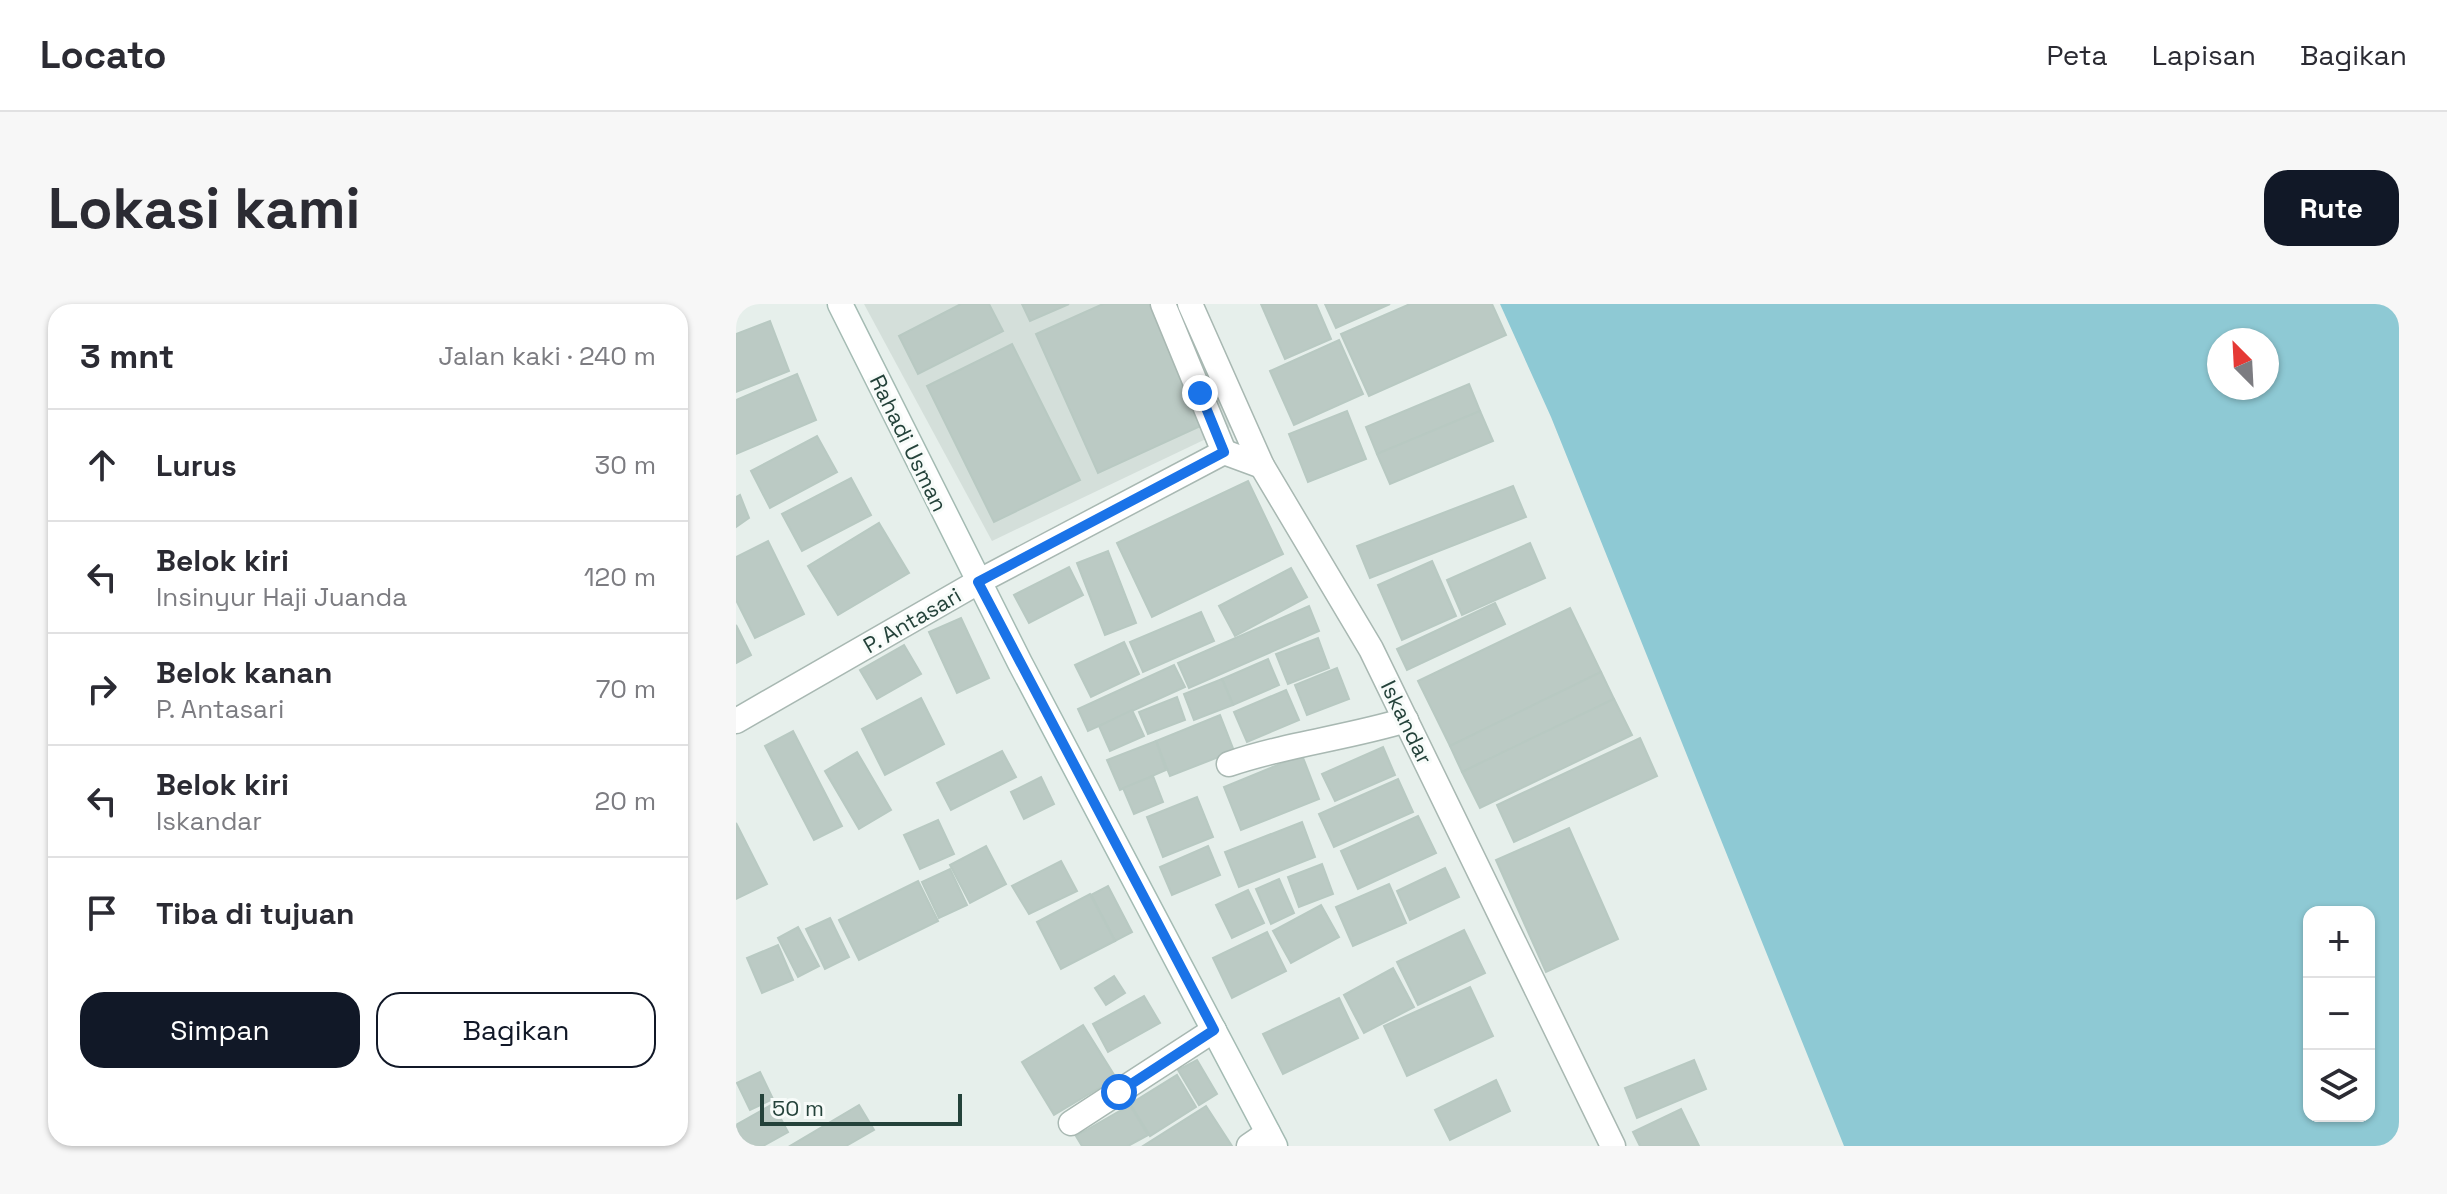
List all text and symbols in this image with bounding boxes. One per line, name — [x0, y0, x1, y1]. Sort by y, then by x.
text: Locato — [40, 31, 167, 79]
text: Peta — [2046, 37, 2108, 73]
text: Lapisan — [2152, 37, 2256, 73]
text: Bagikan — [2300, 37, 2407, 73]
button: Rute — [2264, 170, 2399, 246]
text: Lokasi kami — [48, 173, 360, 244]
north arrow — [2207, 328, 2279, 400]
text: 3 mnt — [80, 335, 174, 378]
text: Jalan kaki · 240 m — [438, 339, 656, 373]
street label: Rahadi Usman — [864, 370, 954, 516]
route end — [1182, 375, 1218, 411]
icon: ahead — [80, 443, 124, 487]
text: Lurus — [156, 446, 237, 485]
text: 30 m — [595, 448, 656, 482]
text: Belok kiri — [156, 541, 289, 580]
icon: left — [80, 555, 124, 599]
text: 120 m — [584, 560, 656, 594]
text: Insinyur Haji Juanda — [156, 580, 407, 614]
street label: P. Antasari — [858, 581, 966, 659]
text: Belok kanan — [156, 653, 332, 692]
icon: right — [80, 667, 124, 711]
text: 70 m — [596, 672, 656, 706]
street label: Iskandar — [1375, 676, 1439, 768]
text: P. Antasari — [156, 692, 284, 726]
text: Belok kiri — [156, 765, 289, 804]
icon: left — [80, 779, 124, 823]
text: 20 m — [595, 784, 656, 818]
text: Iskandar — [156, 804, 262, 838]
icon: arrive — [80, 891, 124, 935]
text: Tiba di tujuan — [156, 894, 355, 933]
map controls — [2303, 906, 2375, 1122]
button: + — [2303, 906, 2375, 978]
button: − — [2303, 978, 2375, 1050]
button: Simpan — [80, 992, 360, 1068]
button: Bagikan — [376, 992, 656, 1068]
button: layers — [2303, 1050, 2375, 1122]
route start — [1101, 1074, 1137, 1110]
scale bar — [760, 1090, 962, 1126]
text: 50 m — [772, 1094, 824, 1122]

